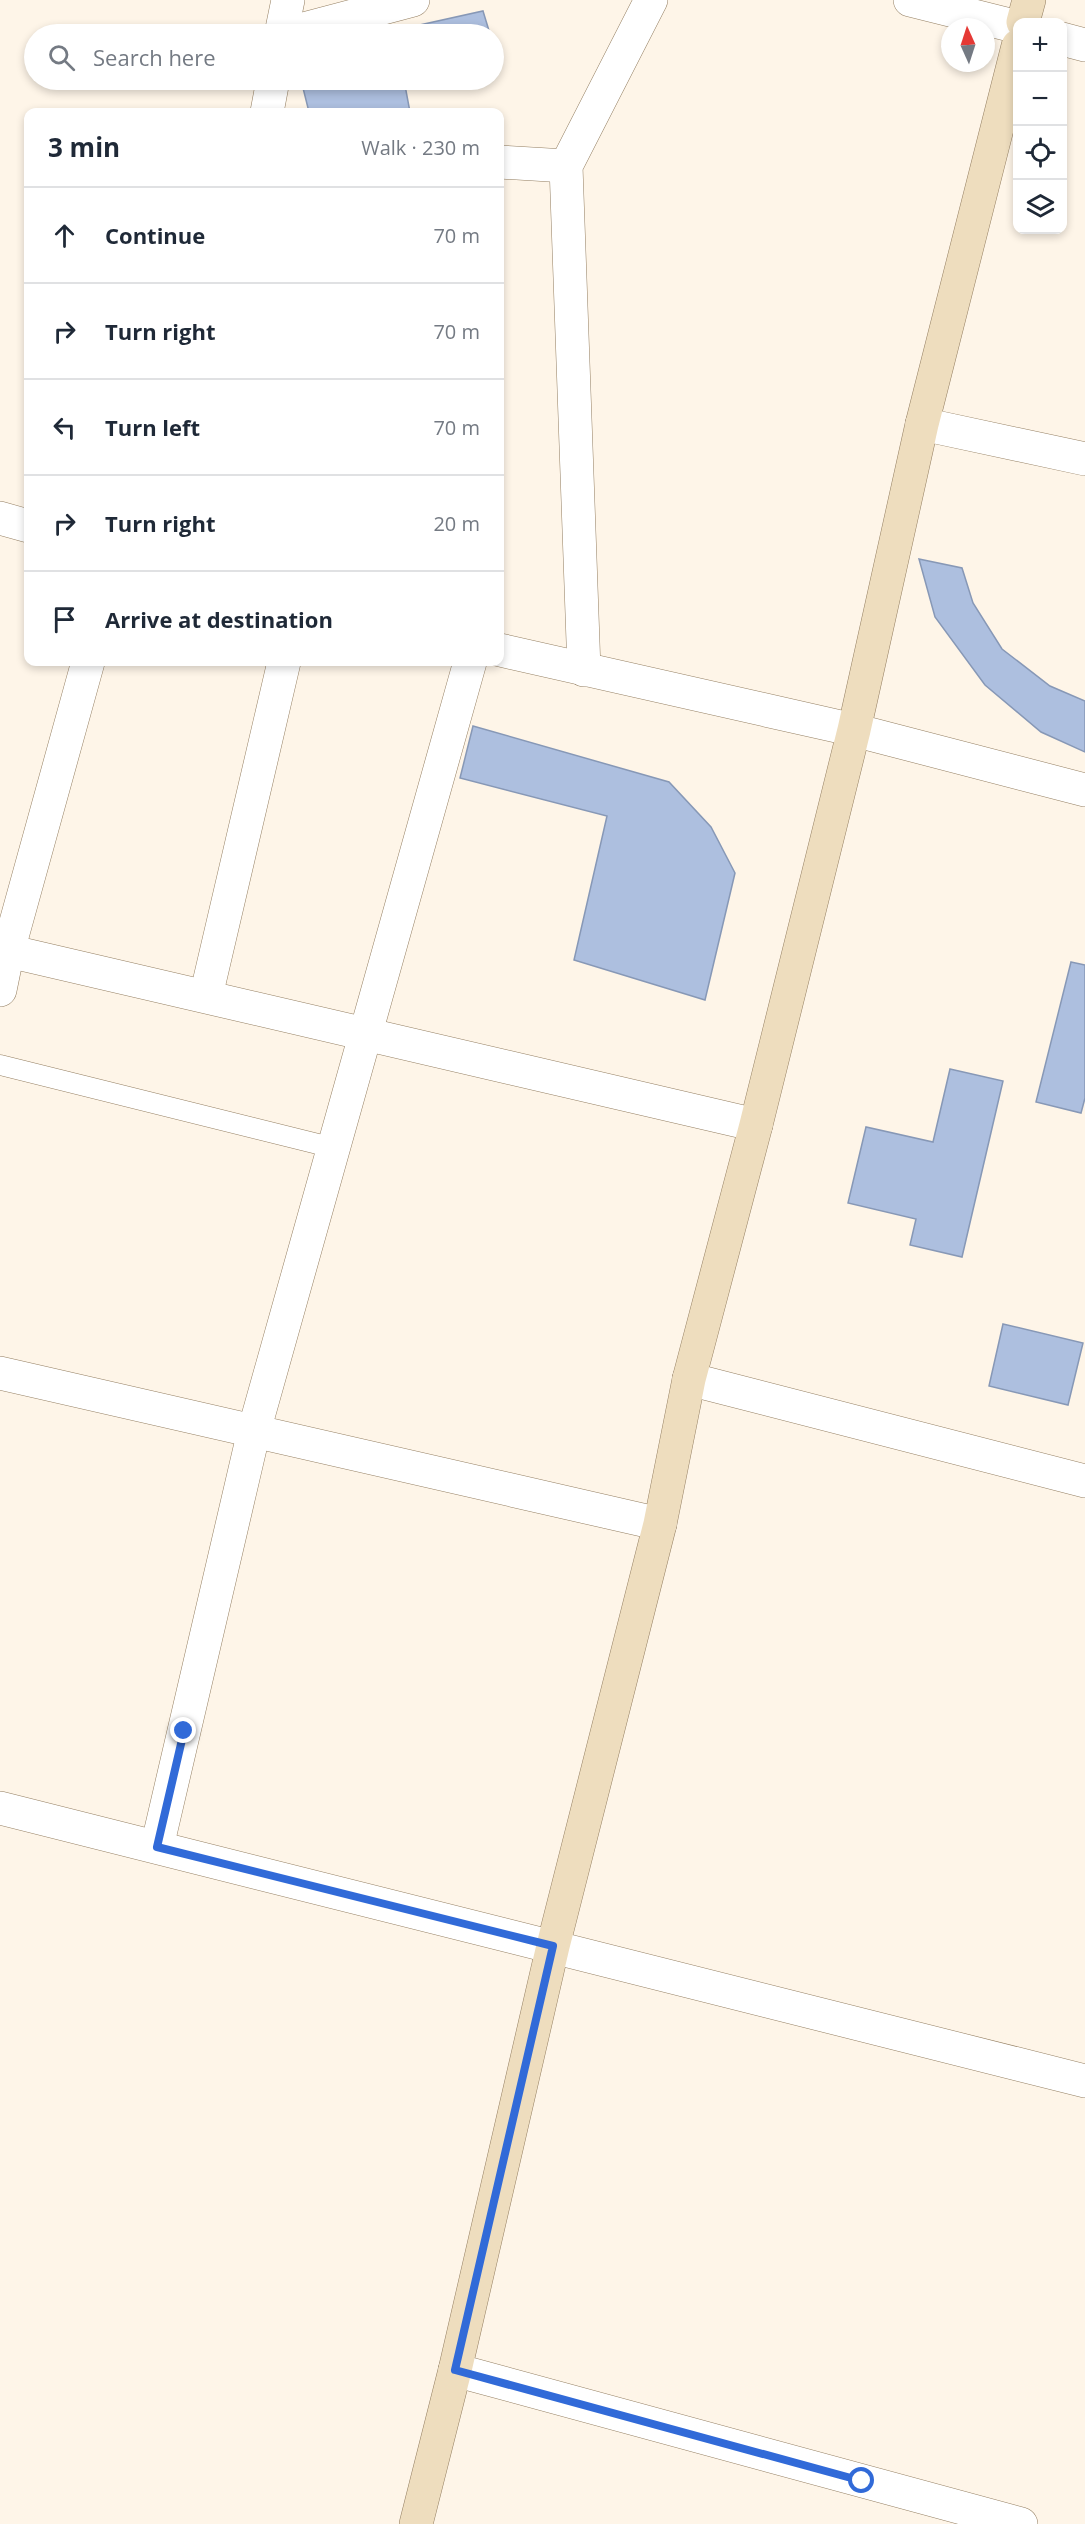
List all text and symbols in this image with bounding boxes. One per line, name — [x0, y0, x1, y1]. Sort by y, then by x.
north arrow — [941, 18, 995, 72]
map controls — [1013, 18, 1067, 234]
button: + — [1013, 18, 1067, 72]
search box — [24, 24, 504, 90]
icon: search — [45, 41, 78, 74]
text: Search here — [93, 42, 216, 72]
button: − — [1013, 72, 1067, 126]
button: locate — [1013, 126, 1067, 180]
text: 3 min — [48, 129, 120, 165]
text: Walk · 230 m — [361, 134, 480, 161]
button: layers — [1013, 180, 1067, 234]
icon: ahead — [48, 219, 81, 252]
text: Continue — [105, 220, 205, 250]
text: 70 m — [433, 222, 480, 249]
icon: right — [48, 315, 81, 348]
text: Turn right — [105, 316, 216, 346]
text: 70 m — [433, 318, 480, 345]
icon: left — [48, 411, 81, 444]
text: Turn left — [105, 412, 200, 442]
text: 70 m — [433, 414, 480, 441]
icon: right — [48, 507, 81, 540]
text: Turn right — [105, 508, 216, 538]
text: 20 m — [433, 510, 480, 537]
icon: arrive — [48, 603, 81, 636]
text: Arrive at destination — [105, 604, 333, 634]
route end — [170, 1717, 196, 1743]
route start — [848, 2467, 874, 2493]

